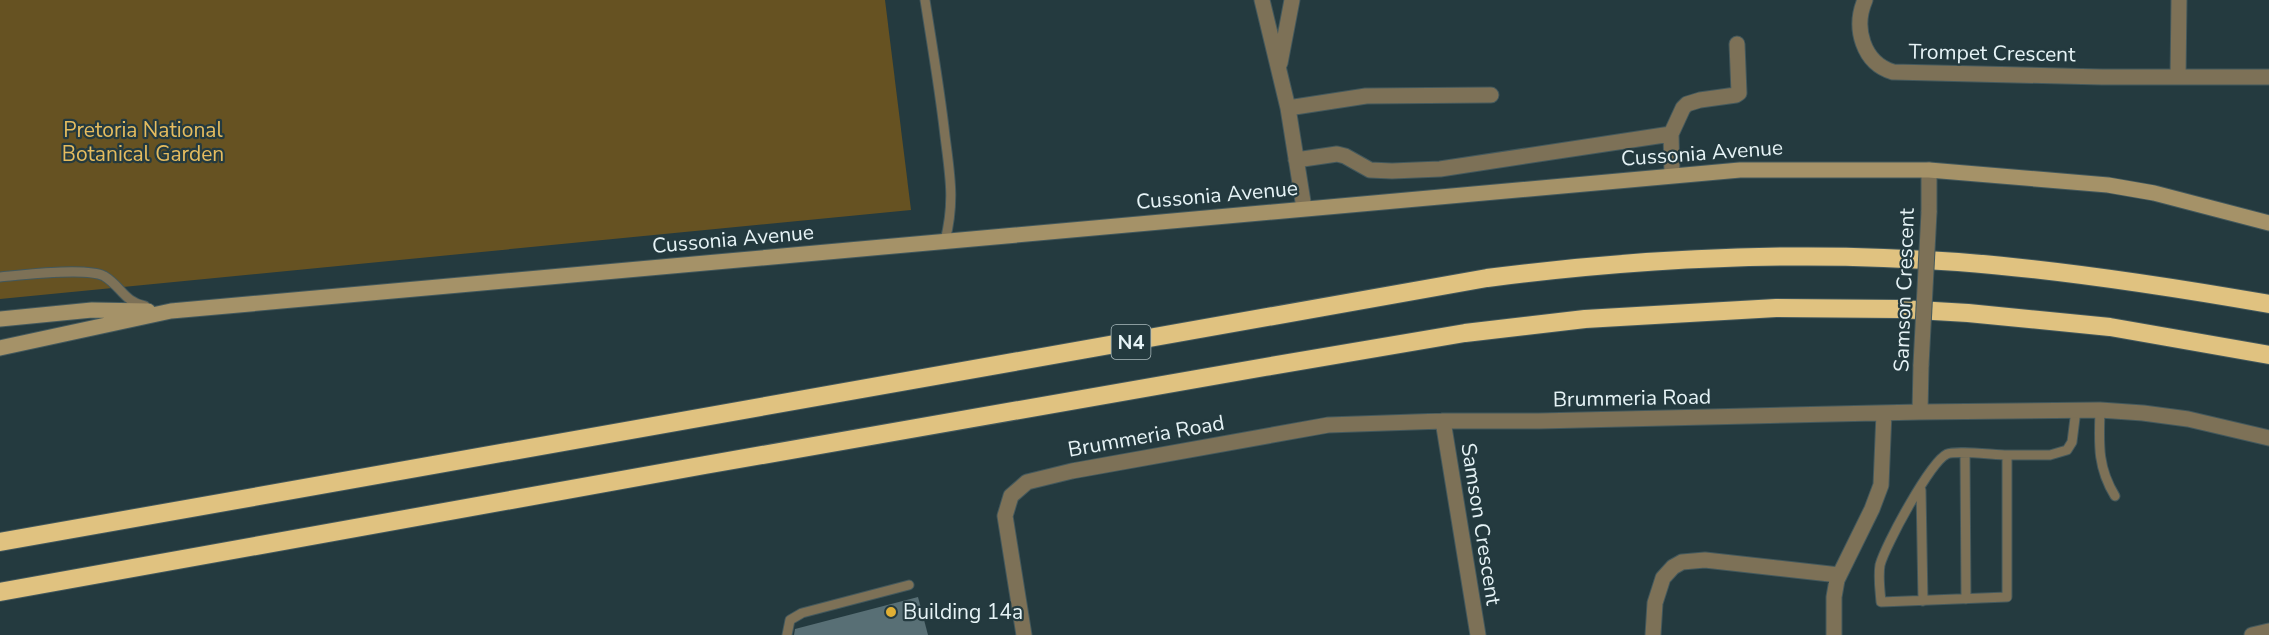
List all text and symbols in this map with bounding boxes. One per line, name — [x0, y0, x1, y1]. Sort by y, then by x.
street label: Trompet Crescent — [1908, 38, 2076, 68]
park label: Pretoria National Botanical Garden — [62, 116, 224, 168]
street label: Cussonia Avenue — [1620, 133, 1784, 173]
street label: Cussonia Avenue — [1135, 174, 1299, 216]
street label: Samson Crescent — [1887, 207, 1921, 372]
street label: Cussonia Avenue — [651, 218, 815, 260]
road number: N4 — [1112, 325, 1150, 359]
street label: Brummeria Road — [1553, 383, 1711, 413]
street label: Brummeria Road — [1066, 408, 1226, 464]
street label: Samson Crescent — [1454, 441, 1508, 608]
place label: Building 14a — [903, 598, 1023, 626]
marker: Building 14a — [884, 605, 898, 619]

